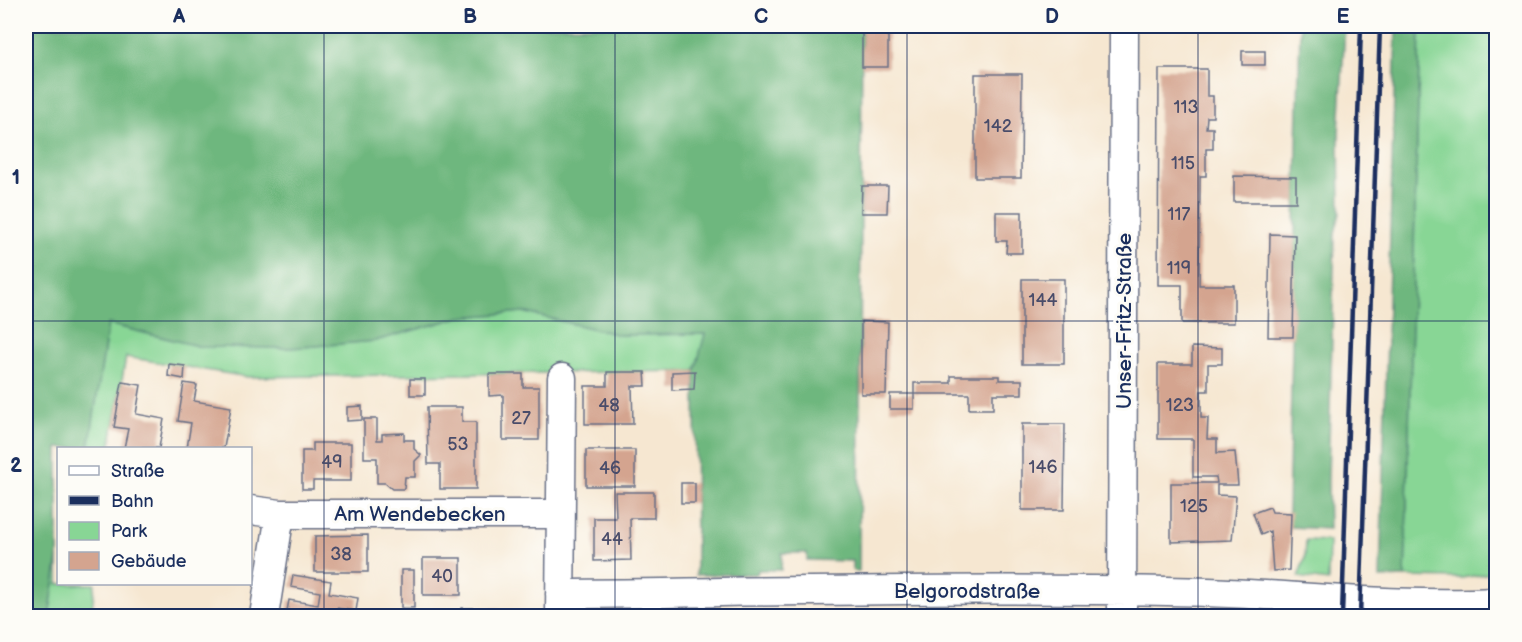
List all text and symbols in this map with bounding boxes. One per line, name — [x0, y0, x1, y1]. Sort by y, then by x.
text: A — [172, 5, 186, 29]
text: B — [463, 5, 477, 29]
text: C — [754, 5, 768, 29]
text: D — [1045, 5, 1059, 29]
text: E — [1337, 5, 1350, 29]
house number: 113 — [1173, 97, 1199, 118]
house number: 142 — [984, 116, 1013, 137]
house number: 115 — [1171, 153, 1195, 174]
text: 1 — [12, 166, 20, 190]
house number: 117 — [1168, 204, 1191, 225]
street label: Unser-Fritz-Straße — [1112, 233, 1137, 409]
house number: 119 — [1167, 258, 1191, 279]
house number: 144 — [1029, 290, 1057, 311]
house number: 48 — [598, 395, 620, 416]
house number: 123 — [1166, 395, 1194, 416]
house number: 27 — [511, 408, 531, 429]
house number: 53 — [447, 434, 469, 455]
legend — [57, 447, 252, 585]
house number: 49 — [321, 452, 343, 473]
text: 2 — [10, 454, 22, 478]
house number: 146 — [1029, 457, 1057, 478]
house number: 46 — [599, 458, 621, 479]
text: Straße — [111, 461, 165, 482]
text: Bahn — [111, 491, 154, 512]
house number: 125 — [1180, 496, 1208, 517]
street label: Am Wendebecken — [334, 502, 506, 527]
text: Park — [111, 521, 147, 542]
house number: 44 — [601, 529, 623, 550]
house number: 38 — [330, 544, 352, 565]
text: Gebäude — [111, 551, 187, 572]
house number: 40 — [431, 566, 453, 587]
street label: Belgorodstraße — [894, 579, 1040, 604]

